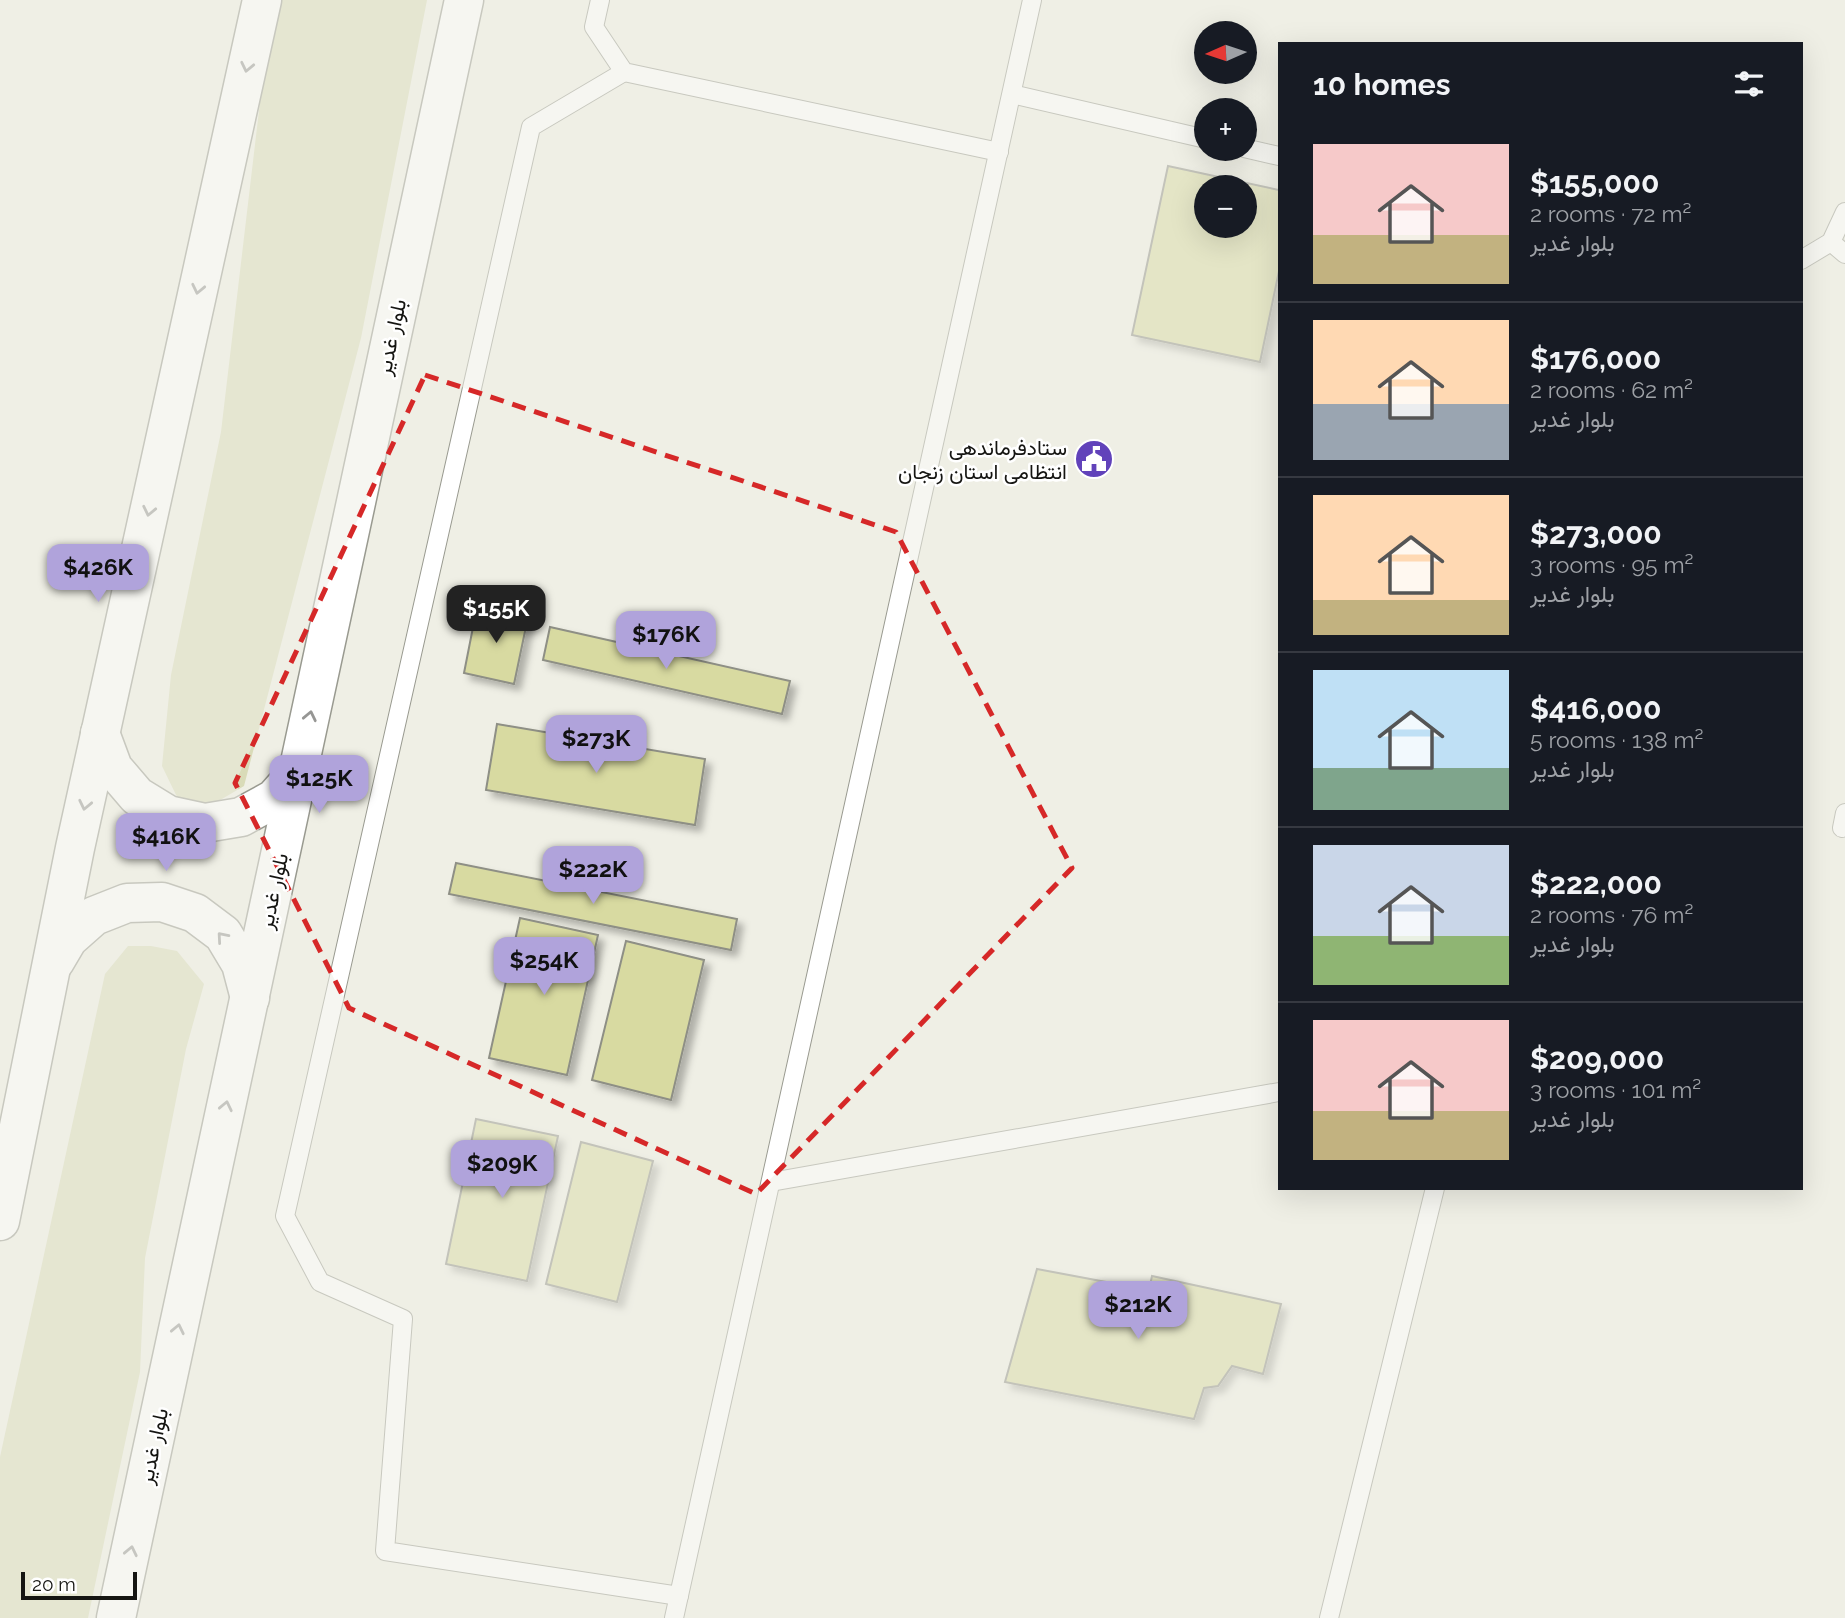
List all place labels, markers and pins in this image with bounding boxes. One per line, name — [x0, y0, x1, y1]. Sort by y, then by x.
place label: ستادفرماندهی انتظامی استان زنجان — [898, 435, 1067, 485]
public building icon: ستادفرماندهی انتظامی استان زنجان — [1073, 438, 1115, 480]
pin: $426K — [49, 544, 147, 604]
pin: $155K — [447, 586, 545, 645]
pin: $176K — [617, 612, 715, 671]
pin: $273K — [547, 716, 645, 775]
pin: $125K — [270, 756, 368, 815]
pin: $416K — [117, 814, 215, 873]
pin: $222K — [544, 846, 642, 906]
pin: $254K — [495, 937, 593, 997]
pin: $209K — [453, 1140, 551, 1200]
pin: $212K — [1089, 1282, 1187, 1341]

